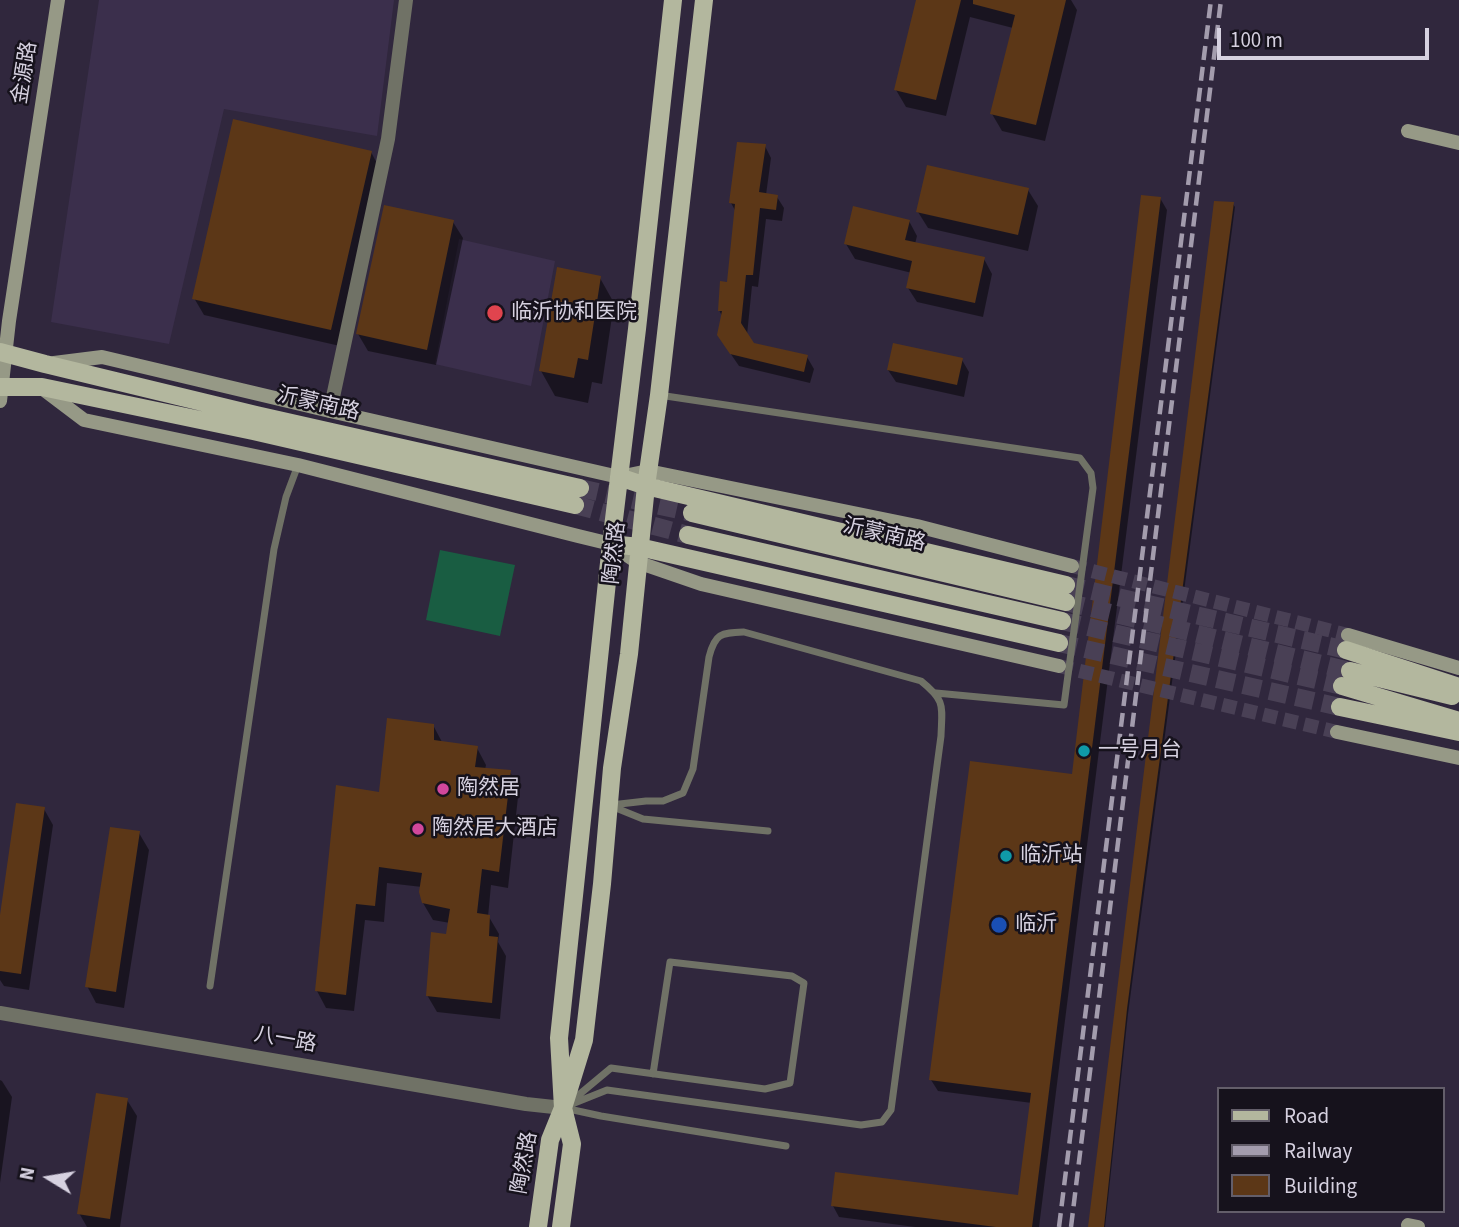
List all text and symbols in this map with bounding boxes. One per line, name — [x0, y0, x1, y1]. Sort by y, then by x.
scale bar — [1221, 14, 1433, 58]
text: 100 m — [1230, 25, 1283, 55]
street label: 金源路 — [9, 40, 43, 106]
place label: 临沂协和医院 — [511, 300, 637, 326]
marker: 临沂协和医院 — [485, 303, 505, 323]
street label: 沂蒙南路 — [274, 383, 362, 427]
street label: 沂蒙南路 — [840, 514, 928, 558]
street label: 陶然路 — [600, 520, 632, 586]
place label: 一号月台 — [1098, 738, 1182, 764]
marker: 一号月台 — [1076, 743, 1092, 759]
place label: 陶然居 — [457, 776, 520, 802]
marker: 陶然居 — [435, 781, 451, 797]
place label: 陶然居大酒店 — [432, 816, 558, 842]
marker: 陶然居大酒店 — [410, 821, 426, 837]
place label: 临沂站 — [1020, 843, 1083, 869]
marker: 临沂站 — [998, 848, 1014, 864]
place label: 临沂 — [1015, 912, 1057, 938]
marker: 临沂 — [989, 915, 1009, 935]
street label: 八一路 — [252, 1023, 318, 1059]
legend — [1218, 1087, 1445, 1213]
text: Road — [1284, 1101, 1329, 1131]
street label: 陶然路 — [508, 1130, 544, 1196]
text: Railway — [1284, 1136, 1352, 1166]
north arrow — [14, 1143, 84, 1213]
text: N — [13, 1165, 42, 1183]
text: Building — [1284, 1171, 1357, 1201]

